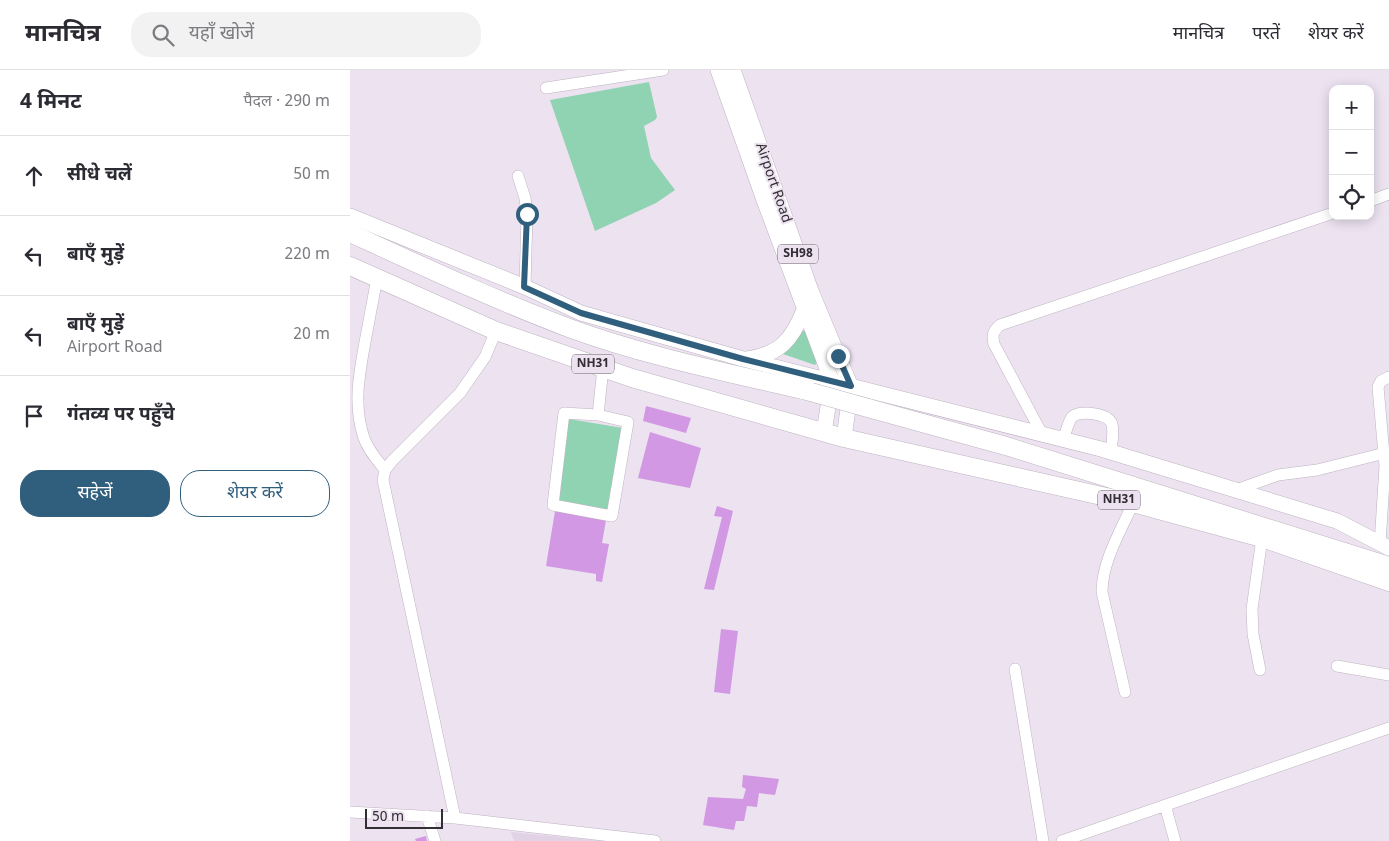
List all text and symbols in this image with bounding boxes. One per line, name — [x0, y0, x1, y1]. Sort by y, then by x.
search box — [131, 12, 481, 57]
text: मानचित्र — [25, 19, 101, 51]
icon: search — [149, 21, 177, 49]
text: यहाँ खोजें — [189, 22, 254, 47]
text: मानचित्र — [1173, 23, 1224, 46]
text: परतें — [1252, 23, 1280, 46]
text: शेयर करें — [1308, 23, 1364, 46]
map controls — [1329, 85, 1374, 220]
button: + — [1329, 85, 1374, 130]
text: 4 मिनट — [20, 89, 81, 117]
text: पैदल · 290 m — [243, 92, 330, 113]
button: − — [1329, 130, 1374, 175]
street label: Airport Road — [750, 140, 796, 226]
icon: ahead — [20, 162, 48, 190]
text: सीधे चलें — [67, 163, 132, 188]
text: 50 m — [293, 165, 330, 186]
button: locate — [1329, 175, 1374, 220]
route start — [516, 203, 539, 226]
icon: left — [20, 242, 48, 270]
text: बाएँ मुड़ें — [67, 243, 124, 268]
road number: SH98 — [778, 244, 818, 263]
text: 220 m — [284, 245, 330, 266]
text: बाएँ मुड़ें — [67, 313, 124, 338]
icon: left — [20, 322, 48, 350]
text: 20 m — [293, 325, 330, 346]
text: Airport Road — [67, 338, 162, 359]
route end — [827, 345, 850, 368]
road number: NH31 — [572, 354, 614, 374]
icon: arrive — [20, 402, 48, 430]
text: गंतव्य पर पहुँचे — [67, 403, 175, 428]
button: सहेजें — [20, 470, 170, 517]
button: शेयर करें — [180, 470, 330, 517]
road number: NH31 — [1098, 490, 1140, 510]
scale bar — [365, 806, 442, 829]
text: 50 m — [372, 808, 404, 827]

